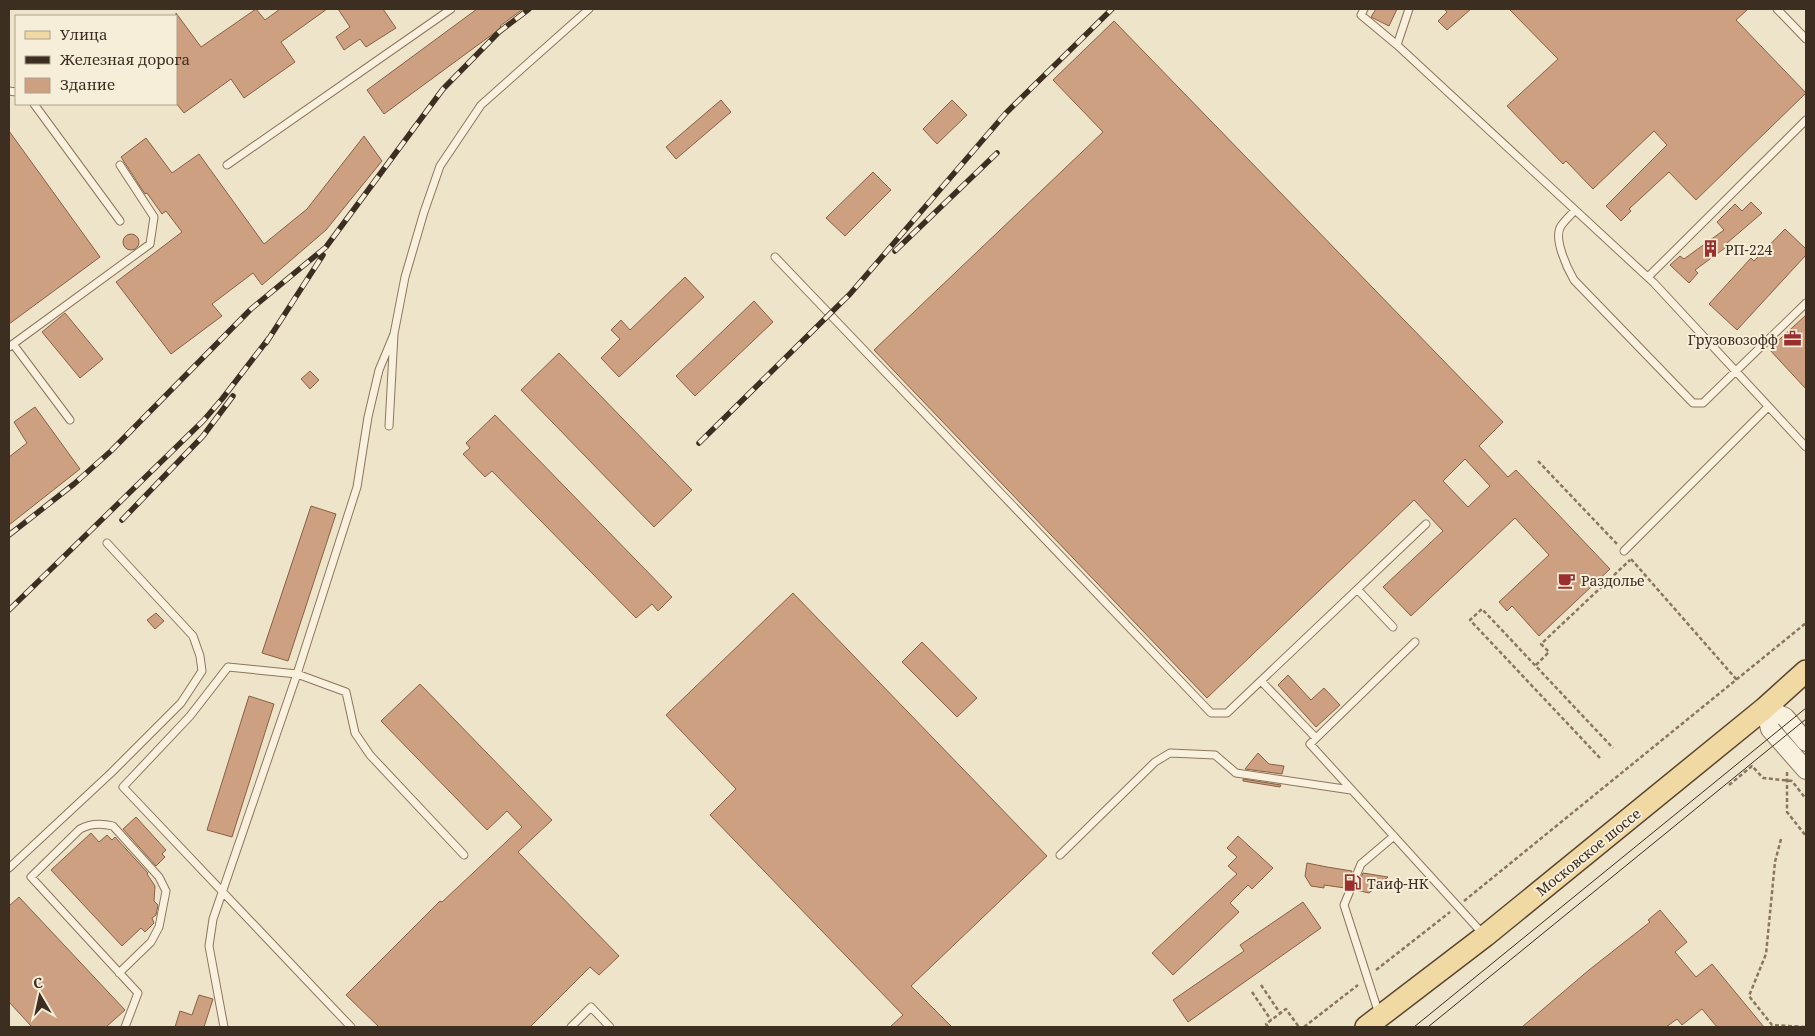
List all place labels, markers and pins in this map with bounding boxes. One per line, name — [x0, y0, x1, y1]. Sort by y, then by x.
building icon: РП-224 — [1701, 239, 1721, 259]
place label: РП-224 — [1725, 240, 1773, 259]
office icon: Грузовозофф — [1782, 329, 1802, 349]
place label: Грузовозофф — [1688, 330, 1778, 349]
cafe icon: Раздолье — [1557, 570, 1577, 590]
place label: Раздолье — [1581, 571, 1645, 590]
fuel station icon: Таиф-НК — [1343, 873, 1363, 893]
place label: Таиф-НК — [1367, 874, 1429, 893]

